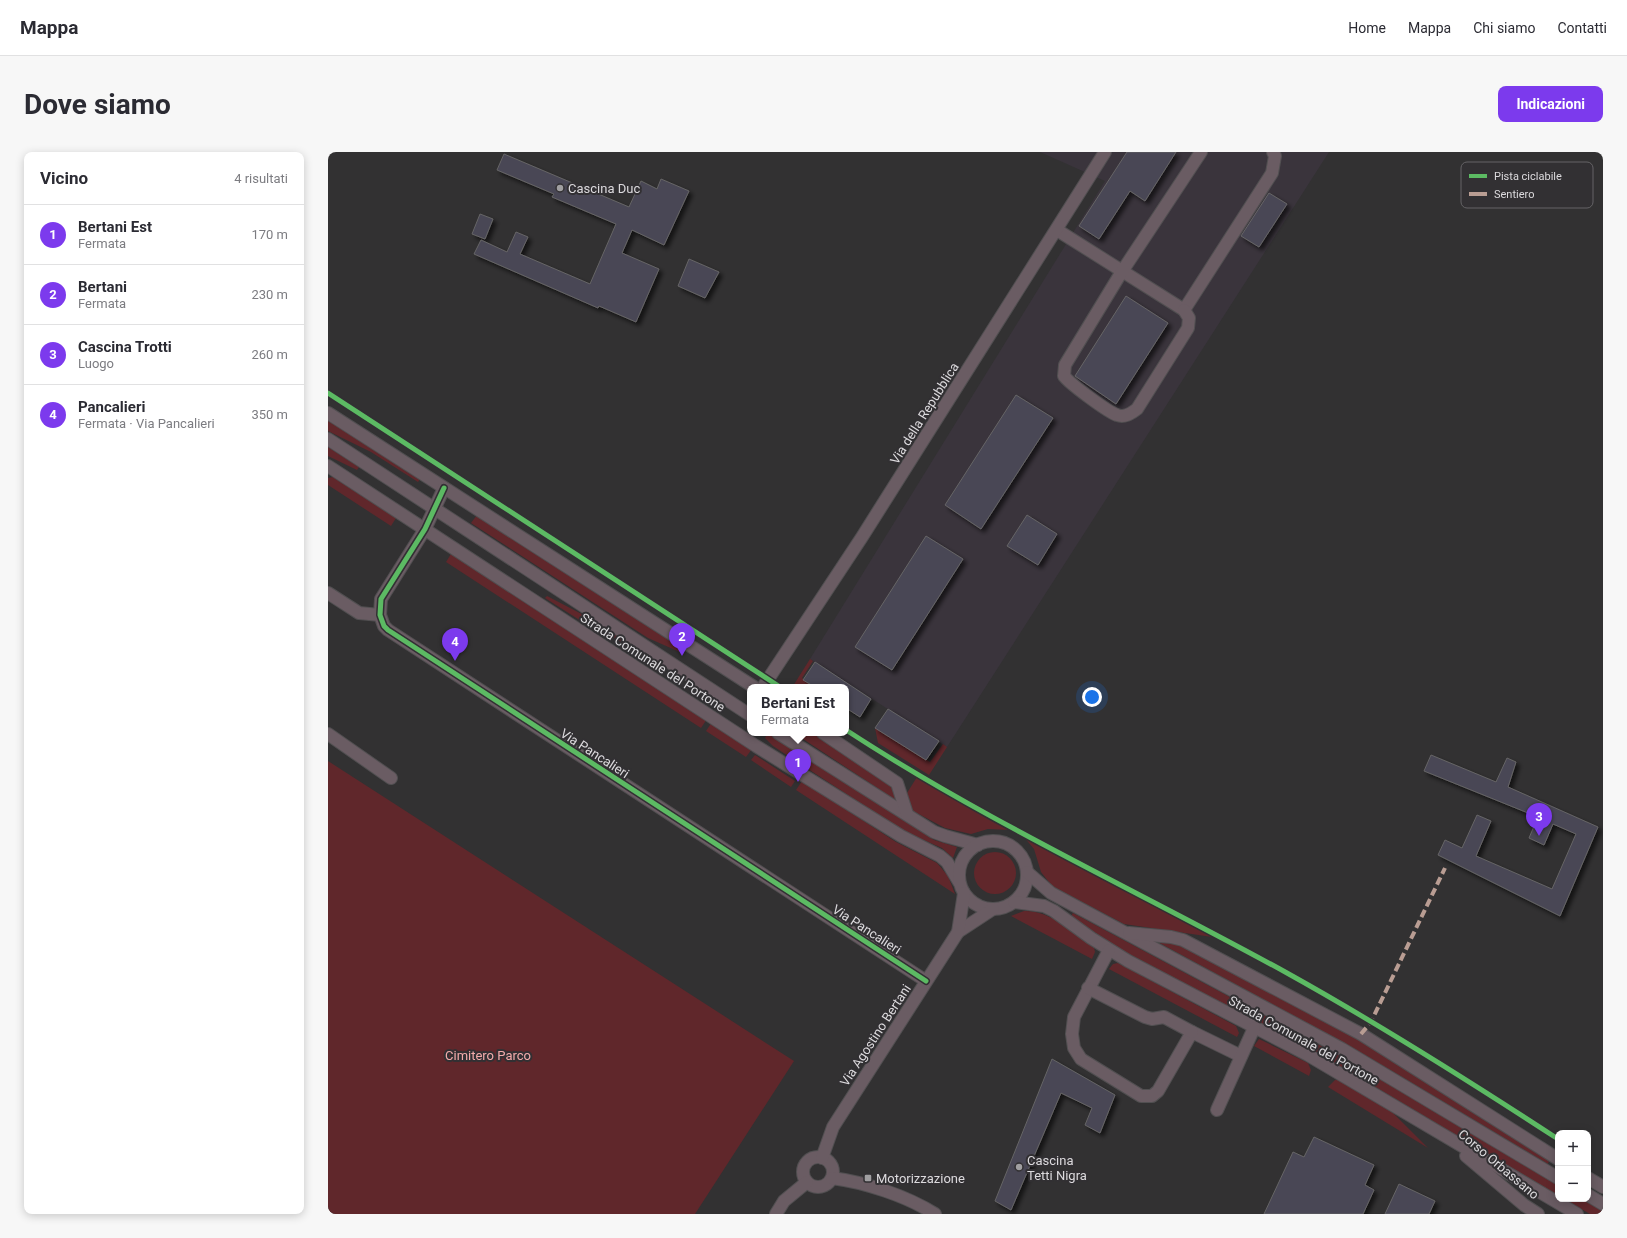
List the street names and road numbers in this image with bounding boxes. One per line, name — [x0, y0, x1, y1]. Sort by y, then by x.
street label: Via della Repubblica — [887, 360, 962, 467]
street label: Strada Comunale del Portone — [578, 610, 728, 715]
street label: Via Pancalieri — [558, 726, 632, 781]
street label: Via Pancalieri — [830, 902, 904, 957]
street label: Via Agostino Bertani — [837, 982, 914, 1089]
street label: Strada Comunale del Portone — [1226, 993, 1382, 1088]
street label: Corso Orbassano — [1455, 1126, 1542, 1202]

